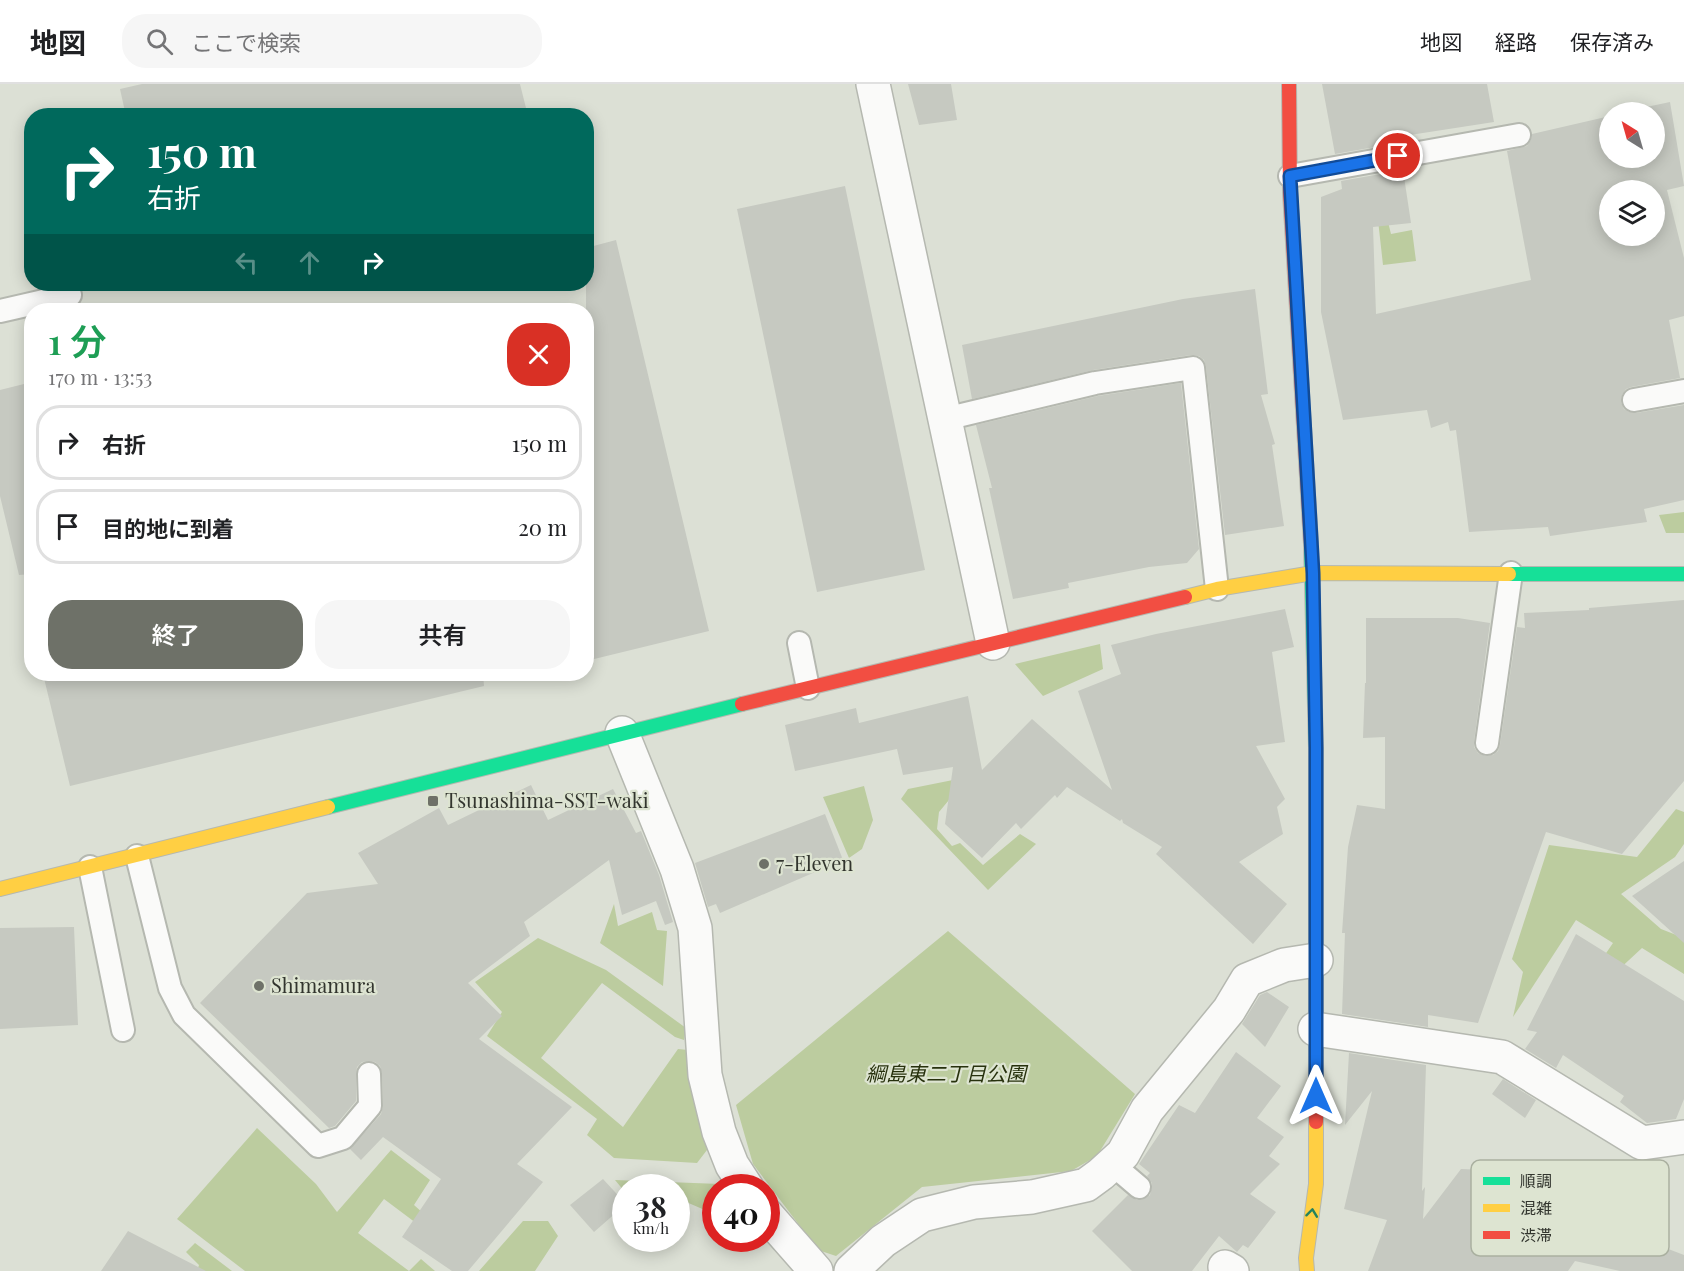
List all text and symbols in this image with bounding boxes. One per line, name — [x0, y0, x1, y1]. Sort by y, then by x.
search box — [122, 14, 542, 68]
text: 地図 — [30, 23, 86, 60]
icon: search — [143, 25, 176, 58]
text: ここで検索 — [191, 27, 301, 57]
text: 地図 — [1420, 27, 1462, 55]
text: 経路 — [1495, 27, 1537, 55]
text: 保存済み — [1570, 27, 1654, 55]
north arrow — [1599, 102, 1665, 168]
map controls — [1599, 102, 1665, 246]
text: 150 m — [147, 123, 257, 179]
pin — [1372, 130, 1423, 181]
icon: right — [48, 132, 126, 210]
icon: arrive — [1381, 139, 1414, 172]
text: 右折 — [147, 179, 201, 215]
button: layers — [1599, 180, 1665, 246]
icon: left — [230, 246, 263, 279]
icon: ahead — [293, 246, 326, 279]
icon: right — [356, 246, 389, 279]
text: 1 分 — [48, 316, 106, 364]
button: close — [507, 323, 570, 386]
text: 170 m · 13:53 — [48, 363, 152, 390]
icon: right — [51, 426, 84, 459]
text: 150 m — [512, 428, 567, 458]
text: 右折 — [102, 429, 146, 459]
icon: arrive — [51, 510, 84, 543]
text: 20 m — [518, 512, 567, 542]
text: 目的地に到着 — [102, 513, 234, 543]
button: 終了 — [48, 600, 303, 669]
button: 共有 — [315, 600, 570, 669]
place label: Tsunashima-SST-waki — [445, 786, 649, 813]
marker: Tsunashima-SST-waki — [426, 794, 440, 808]
place label: 7-Eleven — [776, 849, 853, 876]
marker: 7-Eleven — [757, 857, 771, 871]
place label: Shimamura — [271, 971, 375, 998]
marker: Shimamura — [252, 979, 266, 993]
park label: 綱島東二丁目公園 — [866, 1059, 1029, 1086]
position arrow — [1284, 1064, 1348, 1128]
legend — [1471, 1160, 1669, 1256]
text: 順調 — [1520, 1170, 1552, 1191]
speed limit sign: 40 — [702, 1174, 780, 1252]
text: 38 — [635, 1186, 667, 1226]
text: 混雑 — [1520, 1197, 1552, 1218]
one-way arrow — [1305, 1208, 1318, 1218]
text: km/h — [633, 1218, 669, 1238]
text: 渋滞 — [1520, 1224, 1552, 1245]

